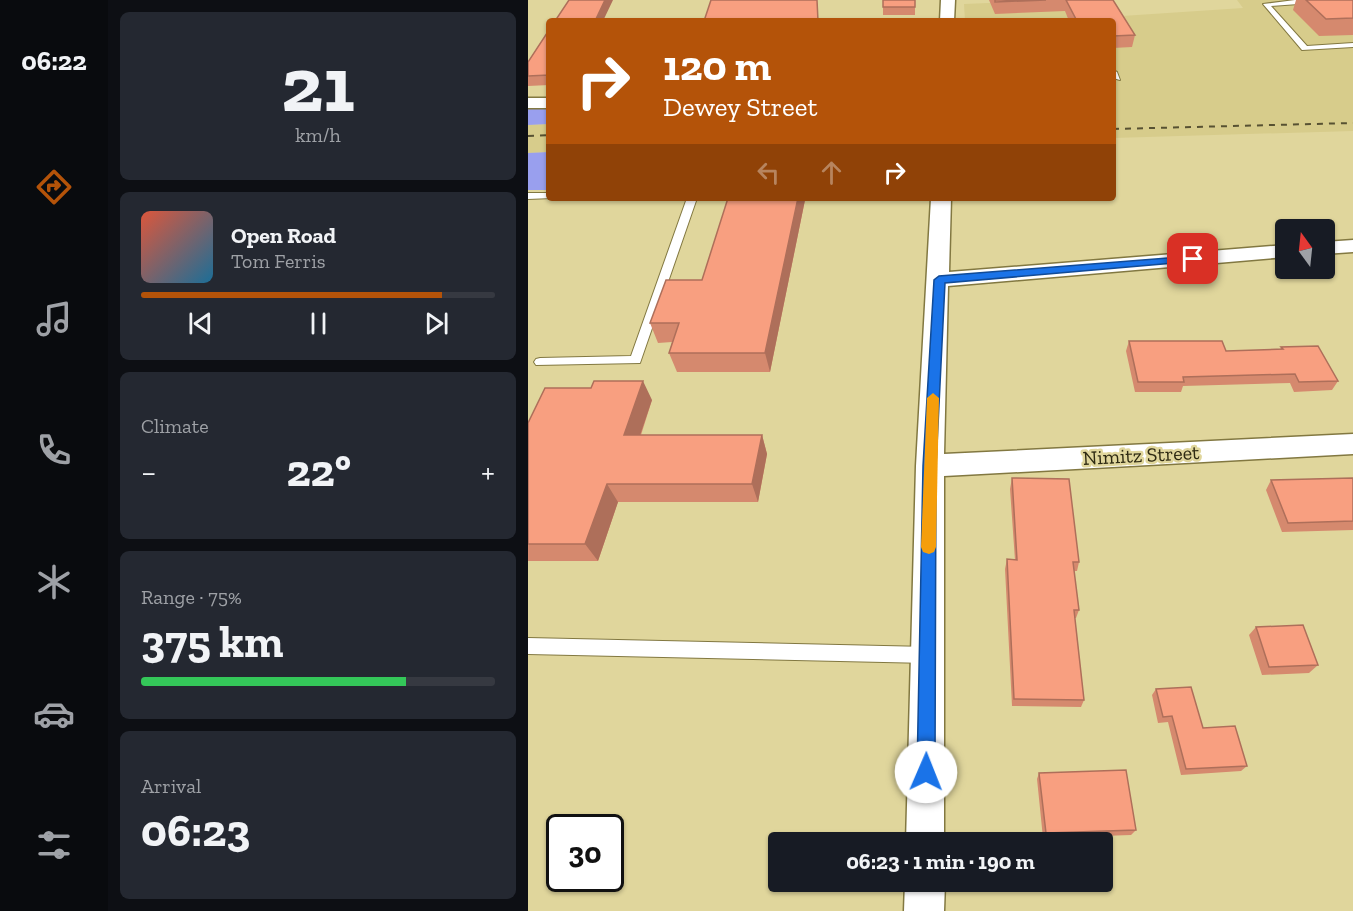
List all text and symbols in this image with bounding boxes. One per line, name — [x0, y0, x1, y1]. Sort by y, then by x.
text: 21 — [281, 37, 355, 131]
text: 120 m — [663, 40, 771, 91]
icon: right — [564, 42, 642, 120]
text: 06:22 — [21, 45, 87, 77]
text: Dewey Street — [663, 91, 818, 123]
text: km/h — [295, 123, 341, 147]
icon: left — [752, 156, 785, 189]
icon: ahead — [815, 156, 848, 189]
icon: right — [878, 156, 911, 189]
icon: directions — [33, 166, 75, 208]
north arrow — [1275, 219, 1335, 279]
map controls — [1275, 219, 1335, 279]
text: Open Road — [231, 222, 336, 249]
pin — [1167, 233, 1218, 284]
icon: arrive — [1176, 242, 1209, 275]
text: Tom Ferris — [231, 249, 326, 273]
icon: music — [33, 298, 75, 340]
icon: previous — [184, 307, 217, 340]
icon: pause — [302, 307, 335, 340]
icon: next — [420, 307, 453, 340]
text: Climate — [141, 414, 209, 438]
icon: phone — [33, 429, 75, 471]
street label: Nimitz Street — [1082, 440, 1201, 470]
text: 22° — [286, 444, 351, 498]
text: − — [141, 452, 156, 491]
text: + — [481, 452, 495, 491]
icon: climate — [33, 561, 75, 603]
text: Range · 75% — [141, 585, 242, 609]
text: 375 km — [141, 615, 283, 669]
icon: car — [33, 693, 75, 735]
position arrow — [894, 740, 958, 804]
text: Arrival — [141, 774, 201, 798]
text: 06:23 — [141, 804, 250, 858]
speed limit sign: 30 — [546, 814, 624, 892]
icon: filters — [33, 824, 75, 866]
text: 06:23 · 1 min · 190 m — [846, 848, 1035, 875]

